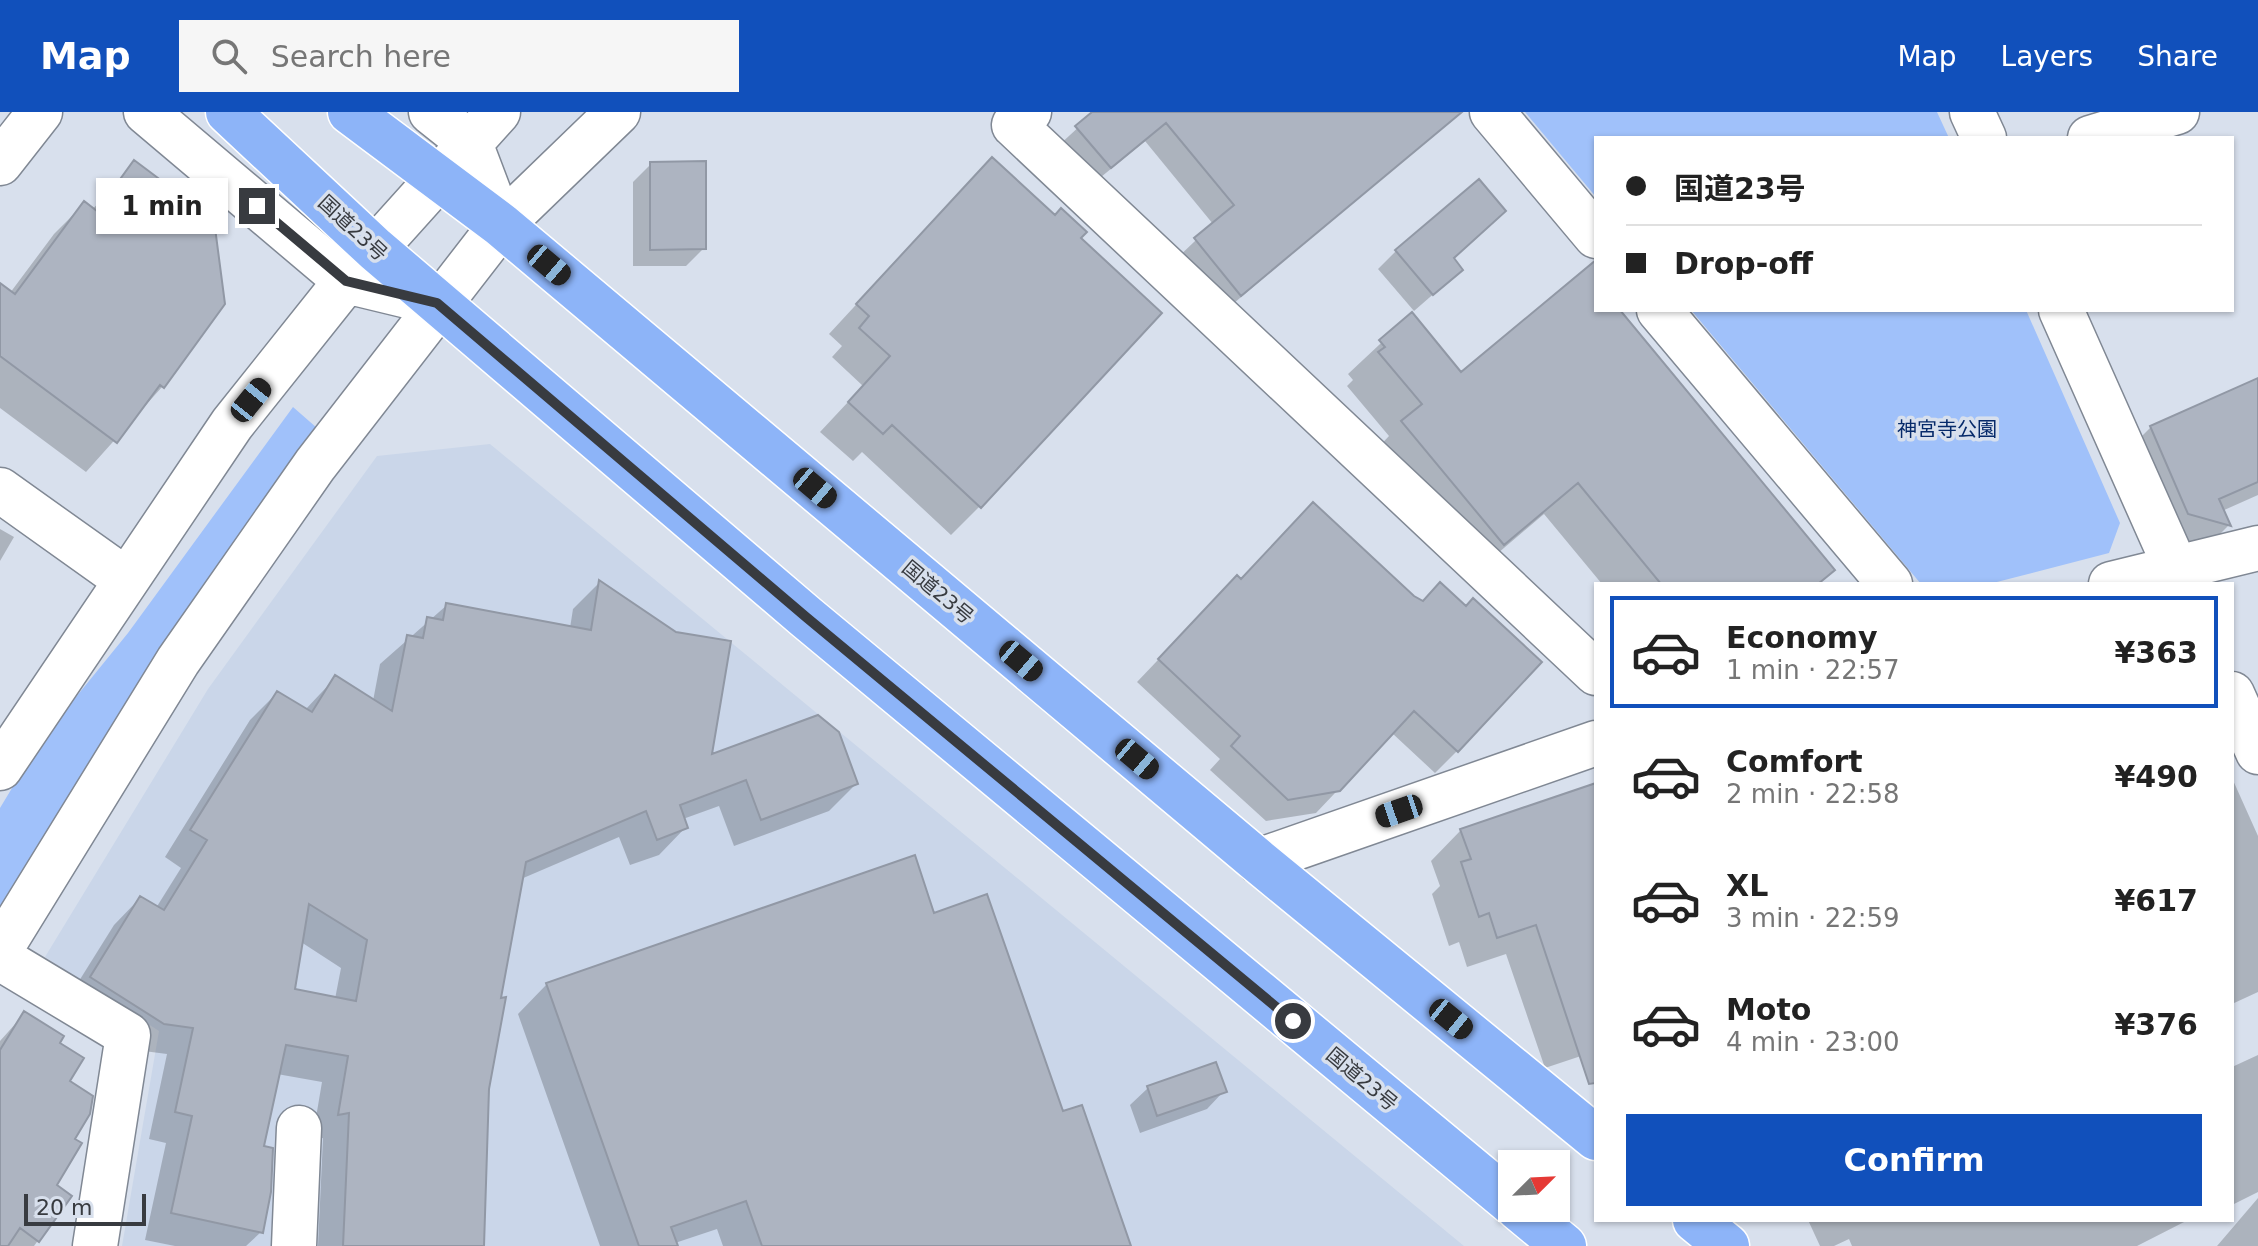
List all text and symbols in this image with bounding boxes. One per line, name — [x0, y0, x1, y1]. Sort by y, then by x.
search box — [179, 20, 739, 92]
text: Map — [40, 34, 131, 78]
icon: search — [207, 34, 251, 78]
text: Search here — [271, 39, 451, 74]
text: Map — [1897, 40, 1957, 73]
text: Layers — [2001, 40, 2093, 73]
text: Share — [2137, 40, 2218, 73]
text: 国道23号 — [1674, 171, 1806, 206]
callout: 1 min — [97, 178, 229, 234]
route end — [239, 188, 275, 224]
street label: 国道23号 — [314, 190, 392, 266]
text: 1 min — [121, 191, 203, 221]
car — [523, 240, 575, 290]
text: Drop-off — [1674, 246, 1813, 281]
car — [227, 374, 275, 426]
park label: 神宮寺公園 — [1897, 417, 1997, 441]
car — [789, 463, 841, 513]
street label: 国道23号 — [898, 555, 978, 629]
icon: car — [1630, 616, 1702, 688]
text: Economy — [1726, 620, 1878, 655]
text: ¥363 — [2115, 635, 2198, 670]
car — [995, 636, 1047, 686]
text: 1 min · 22:57 — [1726, 655, 1900, 685]
car — [1111, 734, 1163, 784]
icon: car — [1630, 740, 1702, 812]
text: Comfort — [1726, 744, 1863, 779]
text: ¥490 — [2115, 759, 2198, 794]
text: 2 min · 22:58 — [1726, 779, 1900, 809]
car — [1372, 792, 1426, 830]
icon: car — [1630, 864, 1702, 936]
text: XL — [1726, 868, 1768, 903]
text: ¥617 — [2115, 883, 2198, 918]
text: 3 min · 22:59 — [1726, 903, 1900, 933]
icon: car — [1630, 988, 1702, 1060]
text: Moto — [1726, 992, 1811, 1027]
car — [1425, 995, 1477, 1043]
route start — [1275, 1003, 1311, 1039]
text: ¥376 — [2115, 1007, 2198, 1042]
text: 4 min · 23:00 — [1726, 1027, 1900, 1057]
street label: 国道23号 — [1322, 1042, 1402, 1116]
button: Confirm — [1626, 1114, 2202, 1206]
north arrow — [1498, 1150, 1570, 1222]
map controls — [1498, 1150, 1570, 1222]
scale bar — [24, 1190, 146, 1226]
text: 20 m — [36, 1195, 92, 1220]

